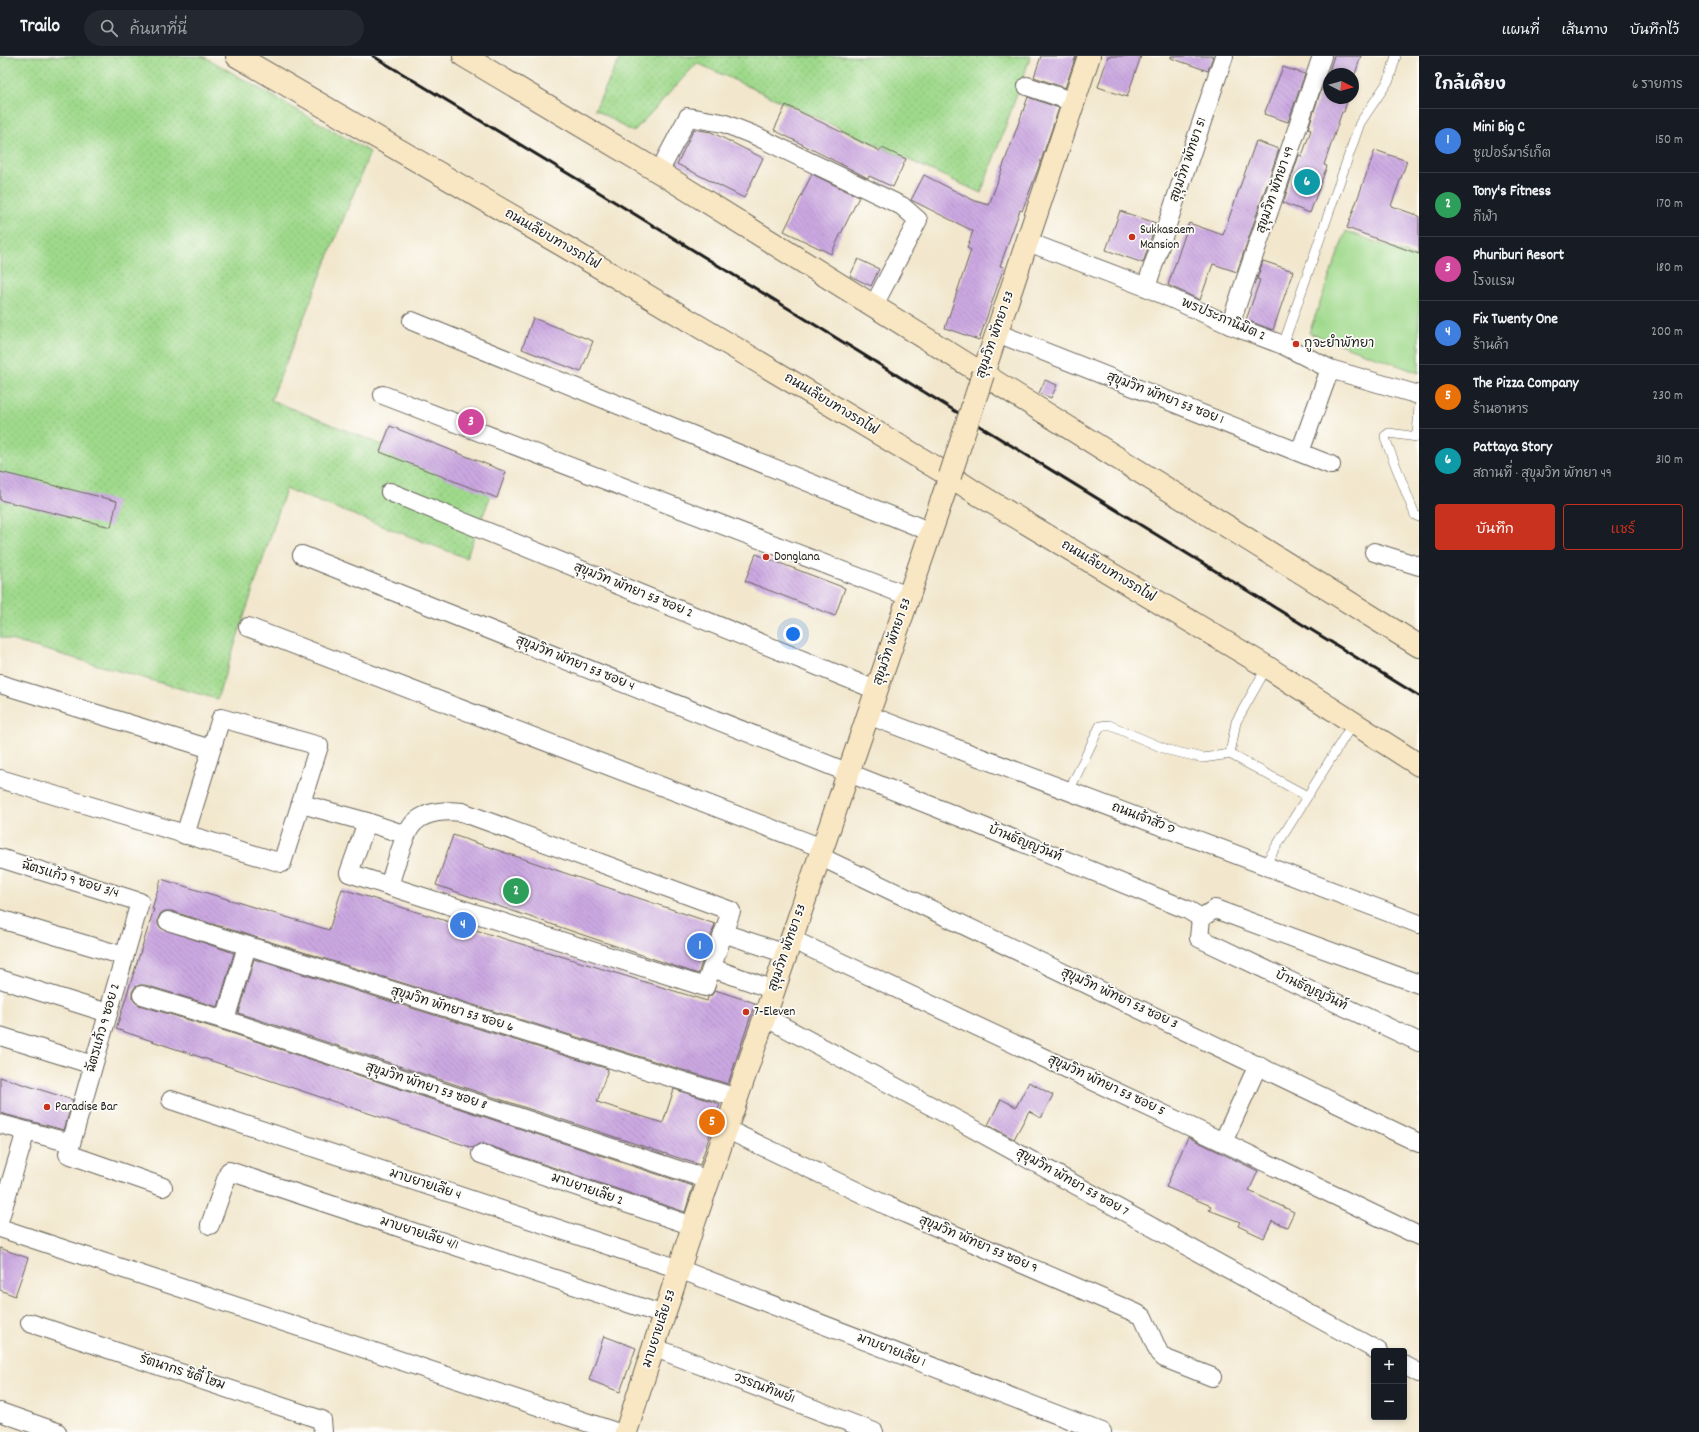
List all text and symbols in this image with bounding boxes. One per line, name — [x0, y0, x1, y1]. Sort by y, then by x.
search box — [84, 10, 364, 46]
text: Trailo — [20, 14, 60, 41]
icon: search — [98, 17, 120, 39]
text: ค้นหาที่นี่ — [130, 20, 187, 42]
text: แผนที่ — [1502, 21, 1539, 41]
text: เส้นทาง — [1561, 21, 1608, 41]
text: บันทึกไว้ — [1630, 21, 1679, 41]
north arrow — [1323, 68, 1359, 104]
text: ใกล้เคียง — [1435, 74, 1506, 98]
text: 6 รายการ — [1632, 76, 1683, 95]
street label: สุขุมวิท พัทยา 51 — [1166, 115, 1212, 205]
text: Mini Big C — [1473, 117, 1525, 139]
text: 1 — [1447, 131, 1449, 150]
text: 150 m — [1655, 131, 1683, 150]
street label: สุขุมวิท พัทยา 49 — [1252, 144, 1300, 236]
text: ซูเปอร์มาร์เก็ต — [1473, 145, 1551, 164]
pin: 6 — [1294, 167, 1320, 197]
text: Tony's Fitness — [1473, 181, 1551, 203]
text: 2 — [1445, 195, 1451, 214]
text: 170 m — [1656, 195, 1683, 214]
street label: ถนนเลียบทางรถไฟ — [501, 203, 604, 275]
text: กีฬา — [1473, 209, 1498, 228]
place label: Sukkasaem Mansion — [1140, 221, 1194, 255]
marker: Sukkasaem Mansion — [1127, 232, 1137, 242]
text: Phuriburi Resort — [1473, 245, 1564, 267]
text: 3 — [1445, 259, 1451, 278]
text: 180 m — [1656, 259, 1683, 278]
text: โรงแรม — [1473, 273, 1515, 292]
street label: สุขุมวิท พัทยา 53 — [972, 289, 1020, 381]
street label: พรประภานิมิต 2 — [1178, 294, 1268, 346]
text: Fix Twenty One — [1473, 309, 1558, 331]
text: 4 — [1445, 323, 1451, 342]
text: 200 m — [1651, 323, 1683, 342]
place label: กูจะยำพัทยา — [1304, 334, 1374, 354]
text: ร้านค้า — [1473, 337, 1509, 356]
marker: กูจะยำพัทยา — [1291, 339, 1301, 349]
street label: ถนนเลียบทางรถไฟ — [780, 367, 883, 441]
street label: สุขุมวิท พัทยา 53 ซอย 1 — [1104, 368, 1226, 430]
text: The Pizza Company — [1473, 373, 1579, 395]
text: 5 — [1445, 387, 1451, 406]
text: 230 m — [1653, 387, 1683, 406]
text: ร้านอาหาร — [1473, 401, 1529, 420]
pin: 3 — [458, 407, 484, 437]
text: Pattaya Story — [1473, 437, 1552, 459]
text: 6 — [1445, 451, 1451, 470]
text: 310 m — [1655, 451, 1683, 470]
text: สถานที่ · สุขุมวิท พัทยา 49 — [1473, 465, 1612, 484]
button: บันทึก — [1435, 504, 1555, 550]
button: แชร์ — [1563, 504, 1683, 550]
street label: ถนนเลียบทางรถไฟ — [1057, 534, 1160, 608]
place label: Donglana — [774, 548, 820, 567]
marker: Donglana — [761, 552, 771, 562]
street label: สุขุมวิท พัทยา 53 ซอย 2 — [571, 558, 695, 624]
street label: สุขุมวิท พัทยา 53 — [869, 596, 917, 688]
your location — [783, 624, 803, 644]
street label: สุขุมวิท พัทยา 53 ซอย 4 — [513, 631, 637, 697]
street label: ถนนเจ้าสัว ๑ — [1108, 797, 1178, 840]
street label: บ้านธัญญวันท์ — [985, 819, 1066, 867]
street label: ฉัตรแก้ว 9 ซอย 3/4 — [19, 855, 121, 904]
pin: 2 — [503, 876, 529, 906]
street label: สุขุมวิท พัทยา 53 — [764, 902, 812, 994]
pin: 4 — [450, 910, 476, 940]
pin: 1 — [687, 931, 713, 961]
street label: สุขุมวิท พัทยา 53 ซอย 3 — [1057, 964, 1181, 1034]
street label: บ้านธัญญวันท์ — [1272, 964, 1351, 1016]
street label: ฉัตรแก้ว 9 ซอย 2 — [81, 981, 126, 1075]
street label: สุขุมวิท พัทยา 53 ซอย 6 — [388, 982, 516, 1038]
place label: 7-Eleven — [754, 1003, 795, 1022]
marker: 7-Eleven — [741, 1007, 751, 1017]
street label: สุขุมวิท พัทยา 53 ซอย 5 — [1044, 1051, 1168, 1121]
street label: สุขุมวิท พัทยา 53 ซอย 8 — [363, 1058, 489, 1116]
place label: Paradise Bar — [55, 1098, 118, 1117]
marker: Paradise Bar — [42, 1102, 52, 1112]
pin: 5 — [699, 1107, 725, 1137]
street label: สุขุมวิท พัทยา 53 ซอย 7 — [1012, 1144, 1132, 1222]
street label: มาบยายเลีย 4 — [387, 1163, 464, 1206]
street label: มาบยายเลีย 2 — [548, 1168, 626, 1211]
street label: มาบยายเลีย 4/1 — [377, 1211, 461, 1256]
street label: สุขุมวิท พัทยา 53 ซอย 9 — [916, 1211, 1040, 1279]
street label: มาบยายเลีย 53 — [637, 1287, 682, 1370]
street label: มาบยายเลีย 1 — [854, 1328, 928, 1373]
street label: รัตนากร ซิตี้ โฮม — [137, 1345, 229, 1396]
map controls — [1371, 1348, 1407, 1420]
button: + — [1371, 1348, 1407, 1384]
street label: วรรณทิพย์1 — [731, 1367, 798, 1409]
button: − — [1371, 1384, 1407, 1420]

